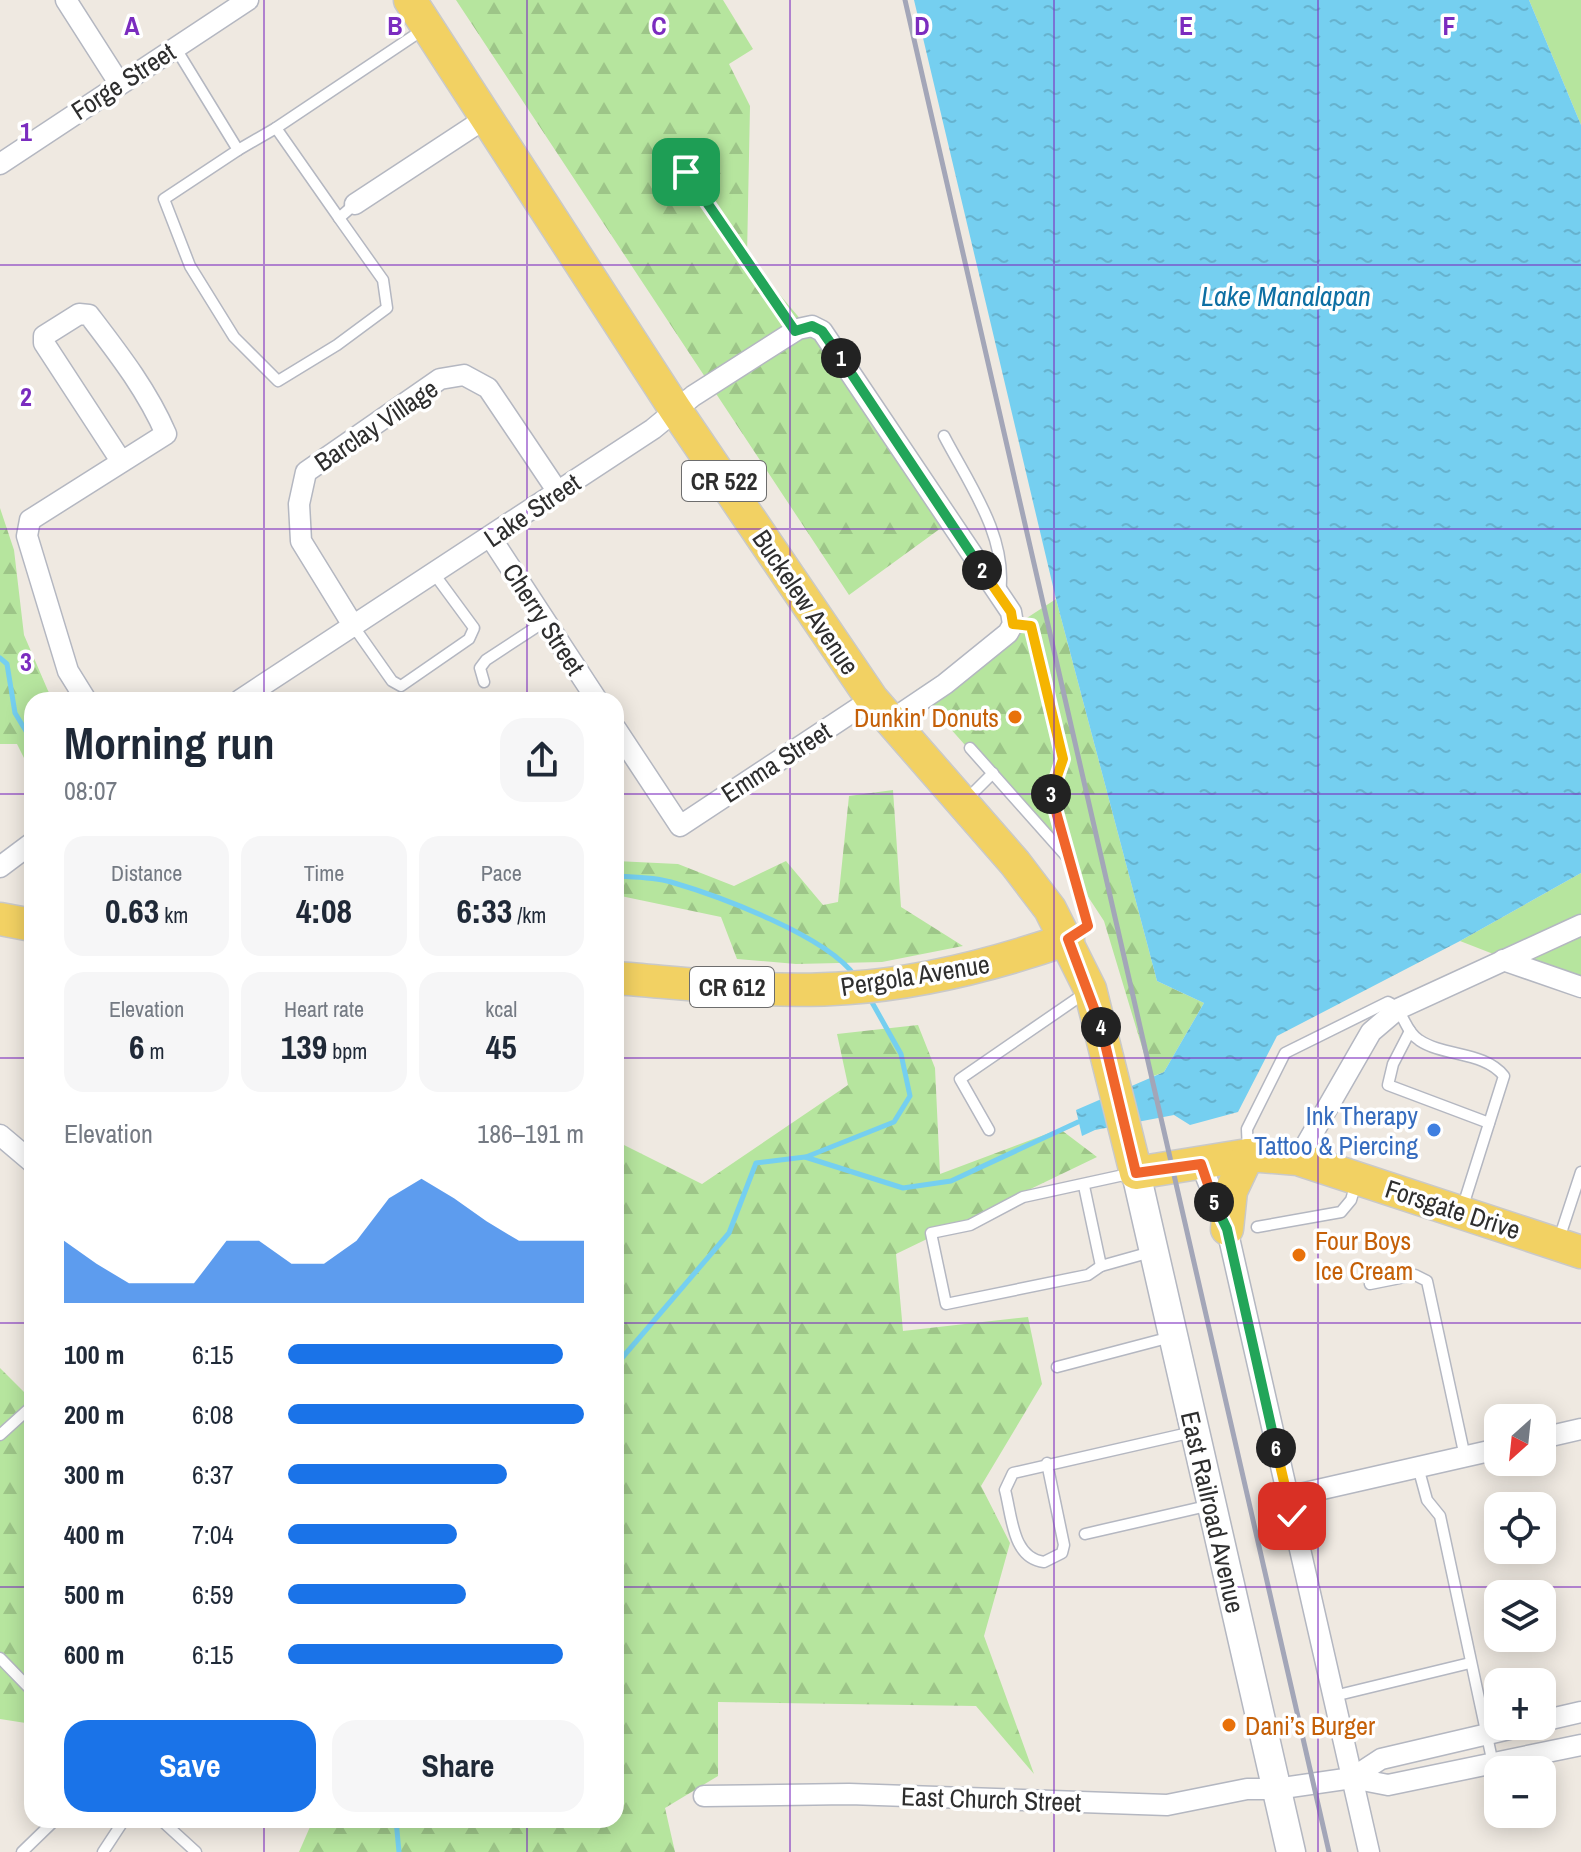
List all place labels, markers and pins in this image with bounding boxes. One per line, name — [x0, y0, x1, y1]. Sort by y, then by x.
pin — [652, 138, 720, 206]
pin: 1 — [821, 338, 861, 378]
pin: 2 — [962, 550, 1002, 590]
place label: Dunkin' Donuts — [854, 700, 999, 735]
marker: Dunkin' Donuts — [1006, 708, 1024, 726]
pin: 3 — [1031, 774, 1071, 814]
pin: 4 — [1081, 1007, 1121, 1047]
place label: Ink Therapy Tattoo & Piercing — [1254, 1098, 1418, 1163]
marker: Ink Therapy Tattoo & Piercing — [1425, 1121, 1443, 1139]
pin: 5 — [1194, 1182, 1234, 1222]
place label: Four Boys Ice Cream — [1315, 1223, 1413, 1288]
marker: Four Boys Ice Cream — [1290, 1246, 1308, 1264]
pin: 6 — [1256, 1428, 1296, 1468]
pin — [1258, 1482, 1326, 1550]
place label: Dani’s Burger — [1245, 1708, 1375, 1743]
marker: Dani’s Burger — [1220, 1716, 1238, 1734]

